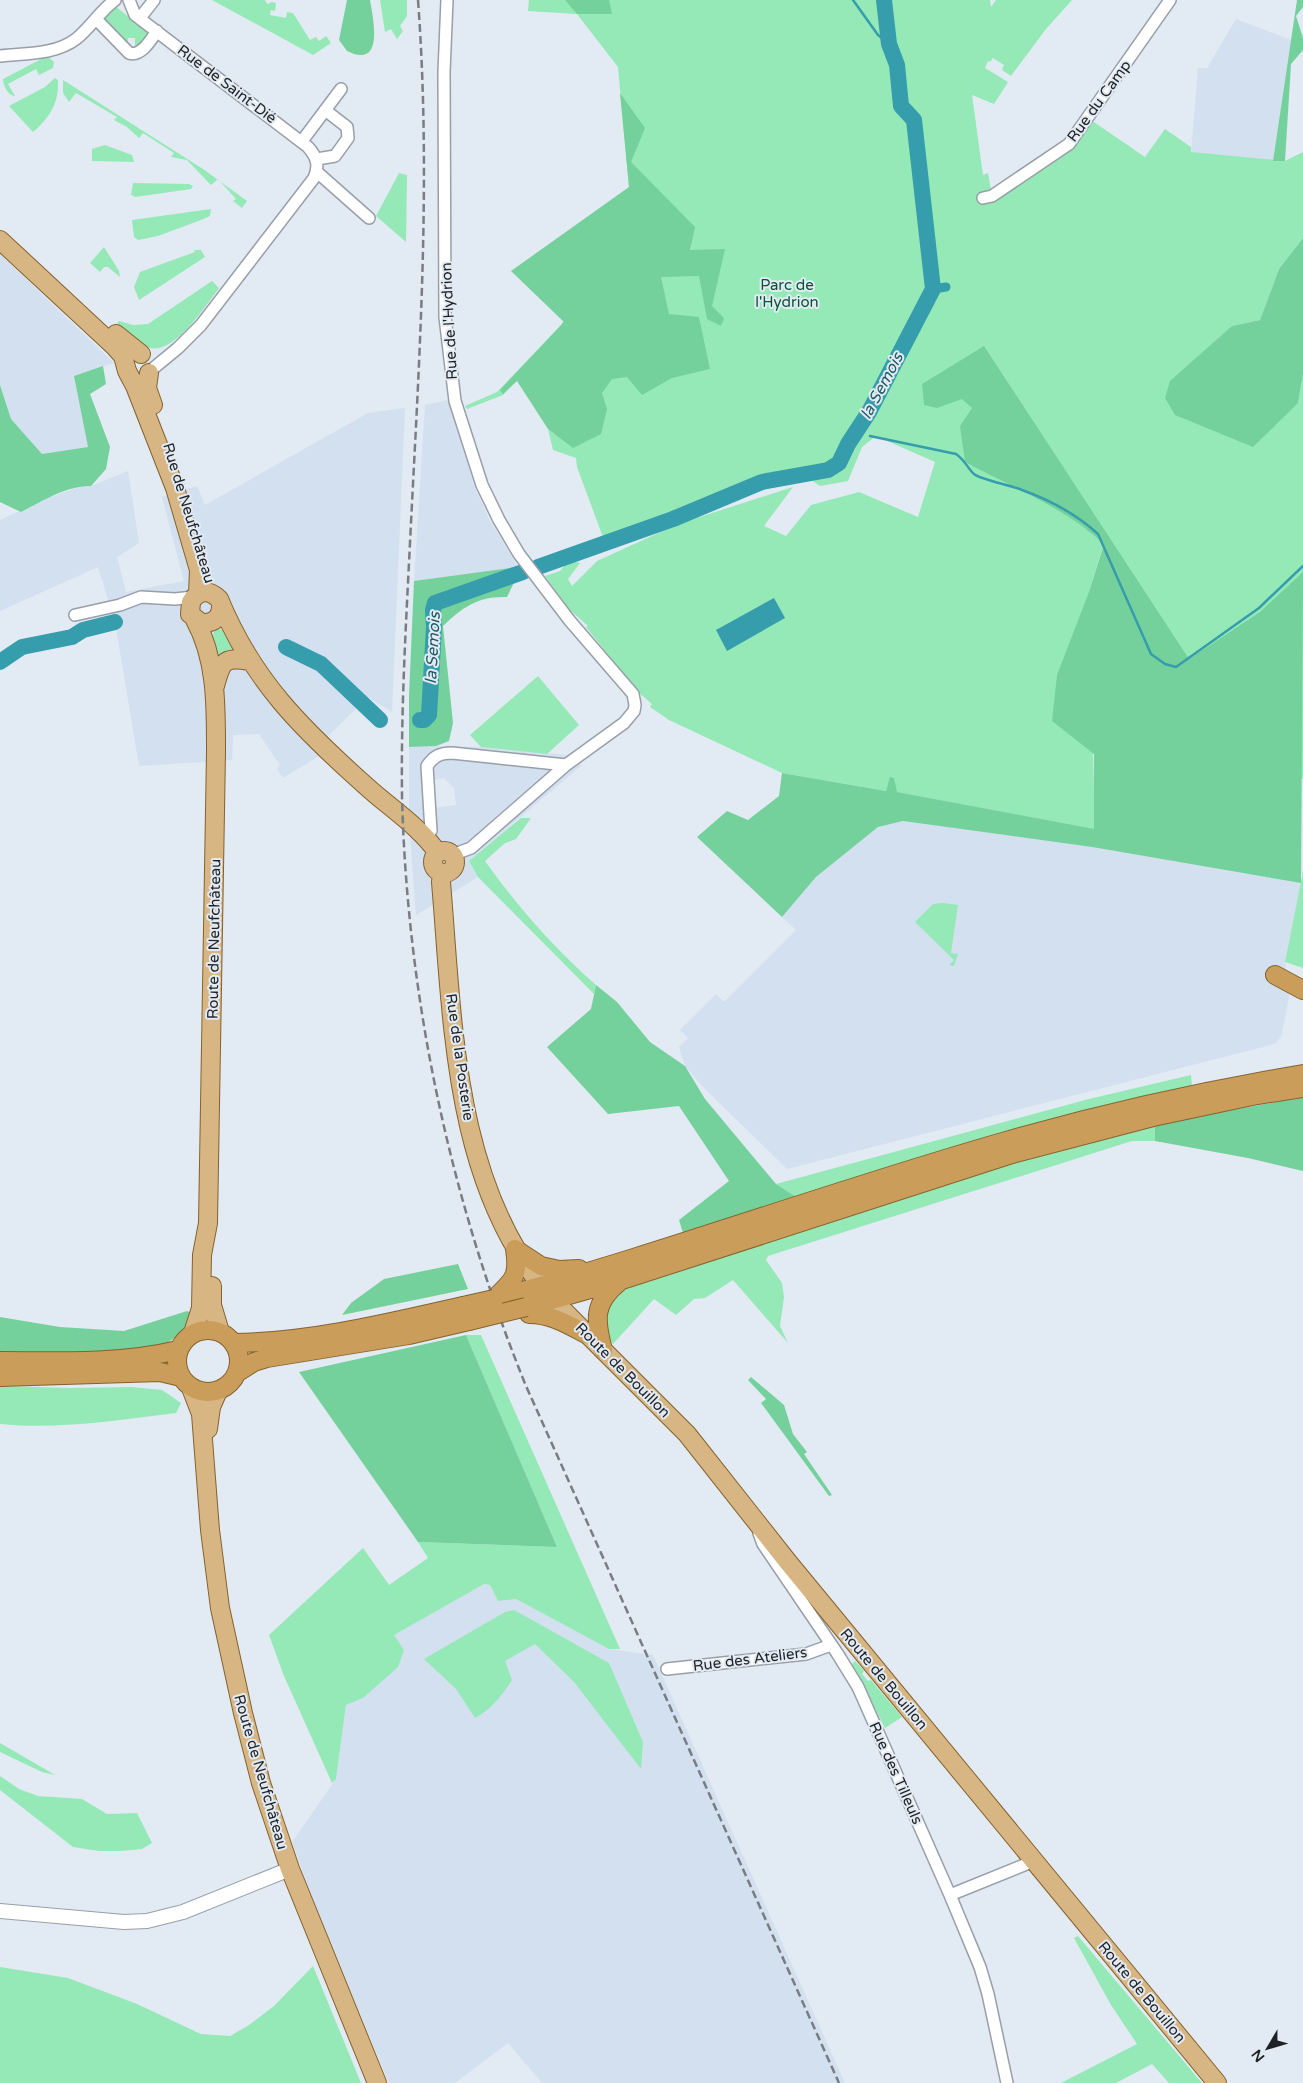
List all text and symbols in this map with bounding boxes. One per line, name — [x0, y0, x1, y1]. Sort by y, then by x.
street label: Rue de Saint-Dié — [174, 41, 280, 127]
street label: Rue du Camp — [1063, 57, 1135, 145]
street label: Rue de l'Hydrion — [437, 262, 461, 380]
park label: Parc de l'Hydrion — [755, 276, 819, 311]
water label: la Semois — [856, 348, 908, 423]
street label: Rue de Neufchâteau — [159, 441, 219, 585]
water label: la Semois — [421, 610, 445, 685]
street label: Route de Neufchâteau — [204, 859, 224, 1019]
street label: Rue de la Posterie — [442, 992, 478, 1122]
street label: Route de Bouillon — [572, 1319, 674, 1421]
street label: Route de Bouillon — [836, 1625, 932, 1733]
street label: Rue des Ateliers — [692, 1643, 808, 1675]
street label: Route de Neufchâteau — [230, 1692, 292, 1852]
street label: Rue des Tilleuls — [865, 1719, 927, 1827]
street label: Route de Bouillon — [1094, 1938, 1190, 2046]
north arrow — [1243, 2023, 1293, 2073]
text: N — [1248, 2046, 1268, 2065]

